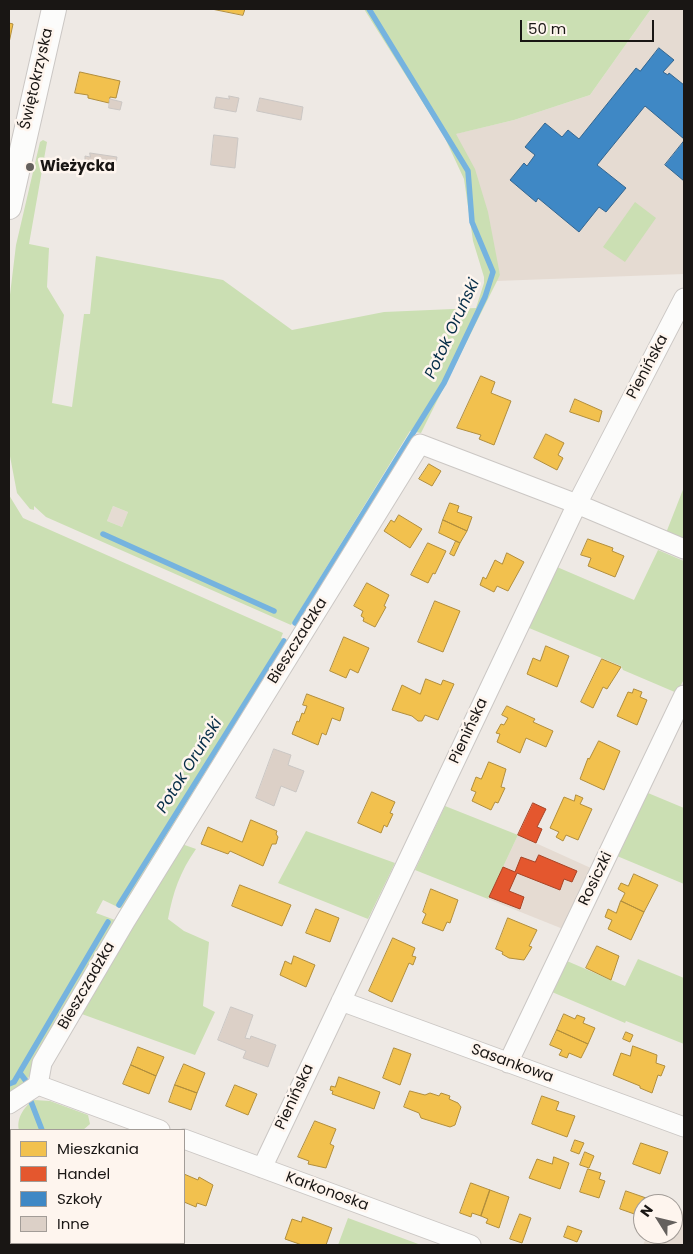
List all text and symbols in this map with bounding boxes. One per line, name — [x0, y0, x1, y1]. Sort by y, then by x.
scale bar — [523, 10, 657, 42]
text: 50 m — [528, 18, 566, 39]
street label: Świętokrzyska — [17, 27, 57, 131]
place label: Wieżycka — [40, 158, 115, 176]
marker: Wieżycka — [24, 161, 36, 173]
water label: Potok Oruński — [421, 276, 485, 382]
street label: Pienińska — [624, 332, 672, 402]
street label: Bieszczadzka — [264, 595, 332, 687]
street label: Pienińska — [446, 695, 492, 767]
water label: Potok Oruński — [153, 715, 227, 817]
street label: Rosiczki — [575, 849, 617, 909]
street label: Bieszczadzka — [55, 939, 119, 1033]
street label: Sasankowa — [468, 1041, 556, 1087]
street label: Pienińska — [272, 1061, 318, 1133]
legend — [10, 1129, 185, 1244]
text: Mieszkania — [57, 1138, 139, 1159]
text: Handel — [57, 1163, 110, 1184]
street label: Karkonoska — [283, 1169, 371, 1215]
text: Szkoły — [57, 1188, 102, 1209]
north arrow — [633, 1194, 683, 1244]
text: N — [635, 1201, 658, 1221]
text: Inne — [57, 1213, 89, 1234]

